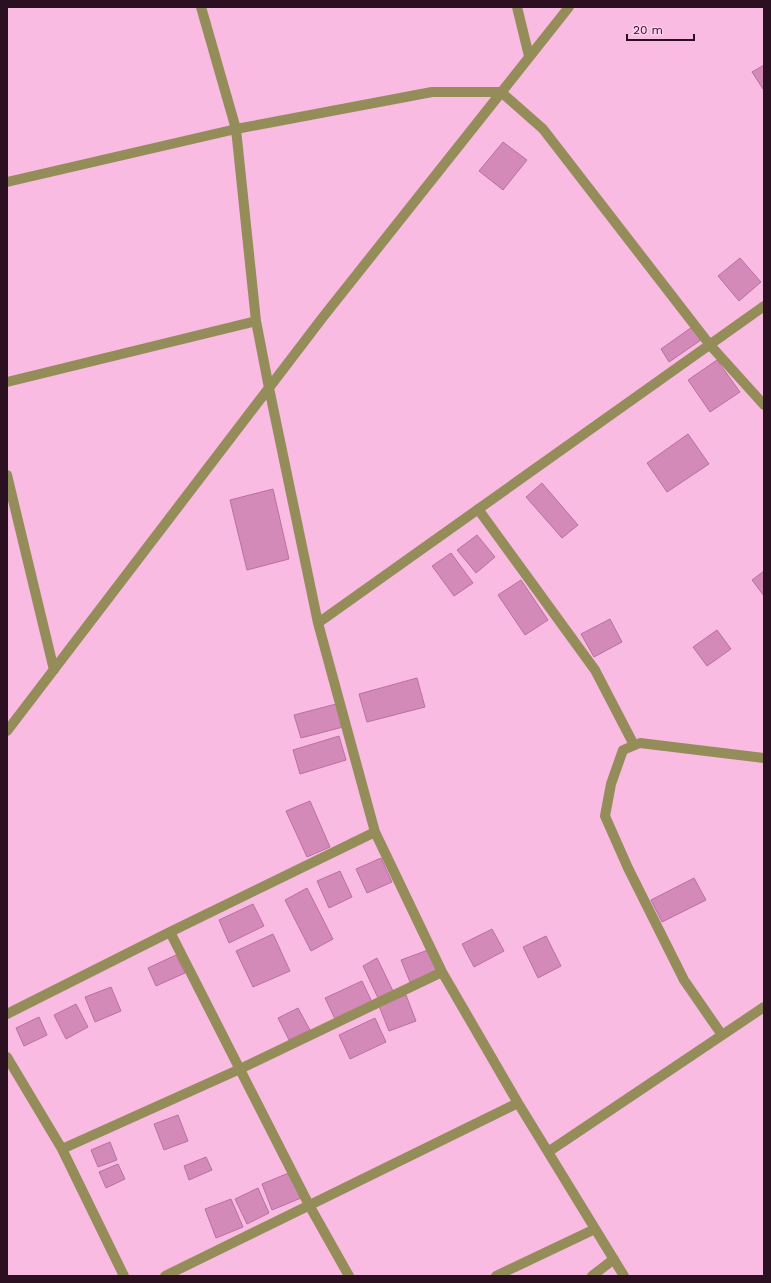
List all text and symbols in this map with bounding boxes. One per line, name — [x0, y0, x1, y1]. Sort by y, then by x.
scale bar — [627, 16, 694, 42]
text: 20 m — [633, 23, 663, 37]

